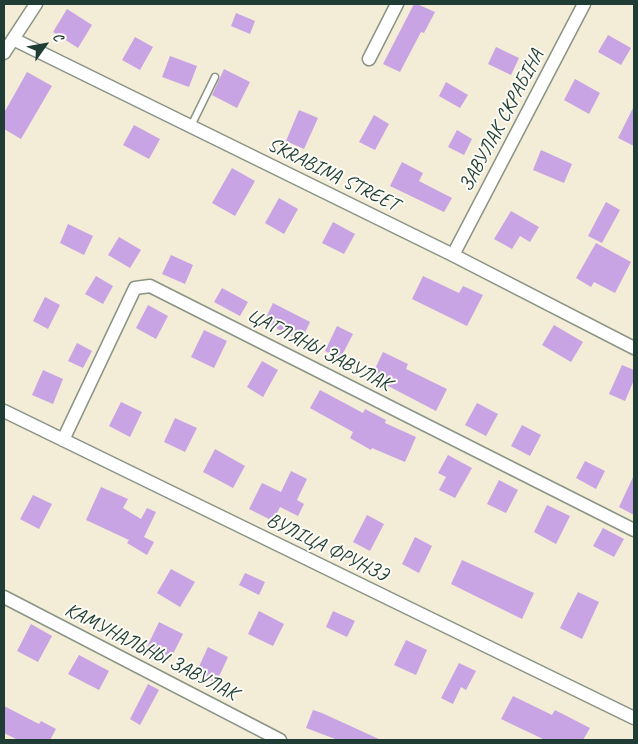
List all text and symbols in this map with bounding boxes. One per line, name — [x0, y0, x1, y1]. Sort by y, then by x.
north arrow — [20, 20, 70, 70]
text: С — [49, 29, 67, 44]
street label: ЗАВУЛАК СКРАБІНА — [455, 46, 549, 196]
street label: SKRABINA STREET — [264, 133, 402, 217]
street label: ЦАГЛЯНЫ ЗАВУЛАК — [243, 303, 395, 397]
street label: ВУЛІЦА ФРУНЗЭ — [263, 508, 391, 588]
street label: КАМУНАЛЬНЫ ЗАВУЛАК — [61, 598, 241, 706]

